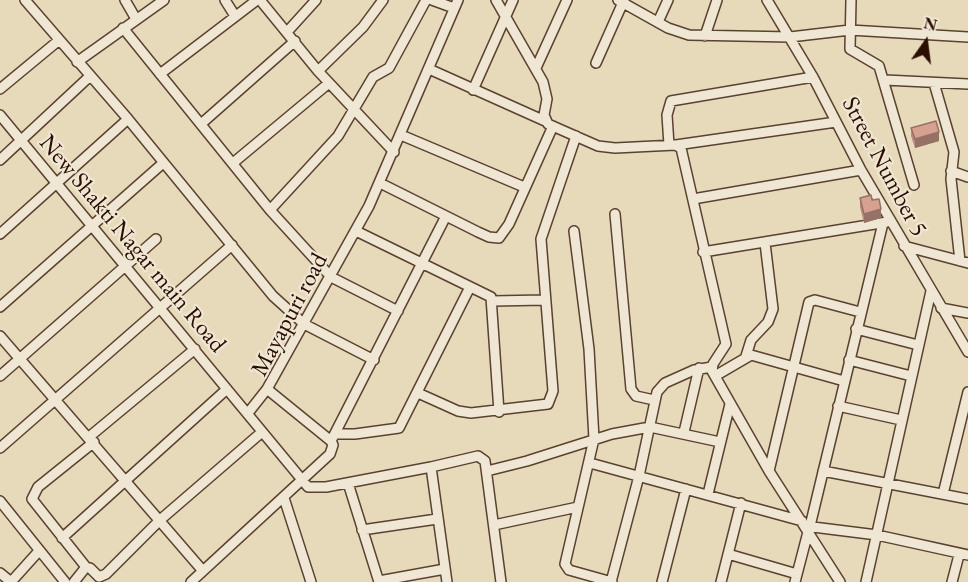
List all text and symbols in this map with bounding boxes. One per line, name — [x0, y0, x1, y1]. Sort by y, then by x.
north arrow — [896, 12, 956, 72]
text: N — [922, 12, 939, 36]
street label: Street Number 5 — [835, 92, 933, 242]
street label: New Shakti Nagar main Road — [32, 129, 232, 359]
street label: Mayapuri road — [246, 249, 334, 381]

